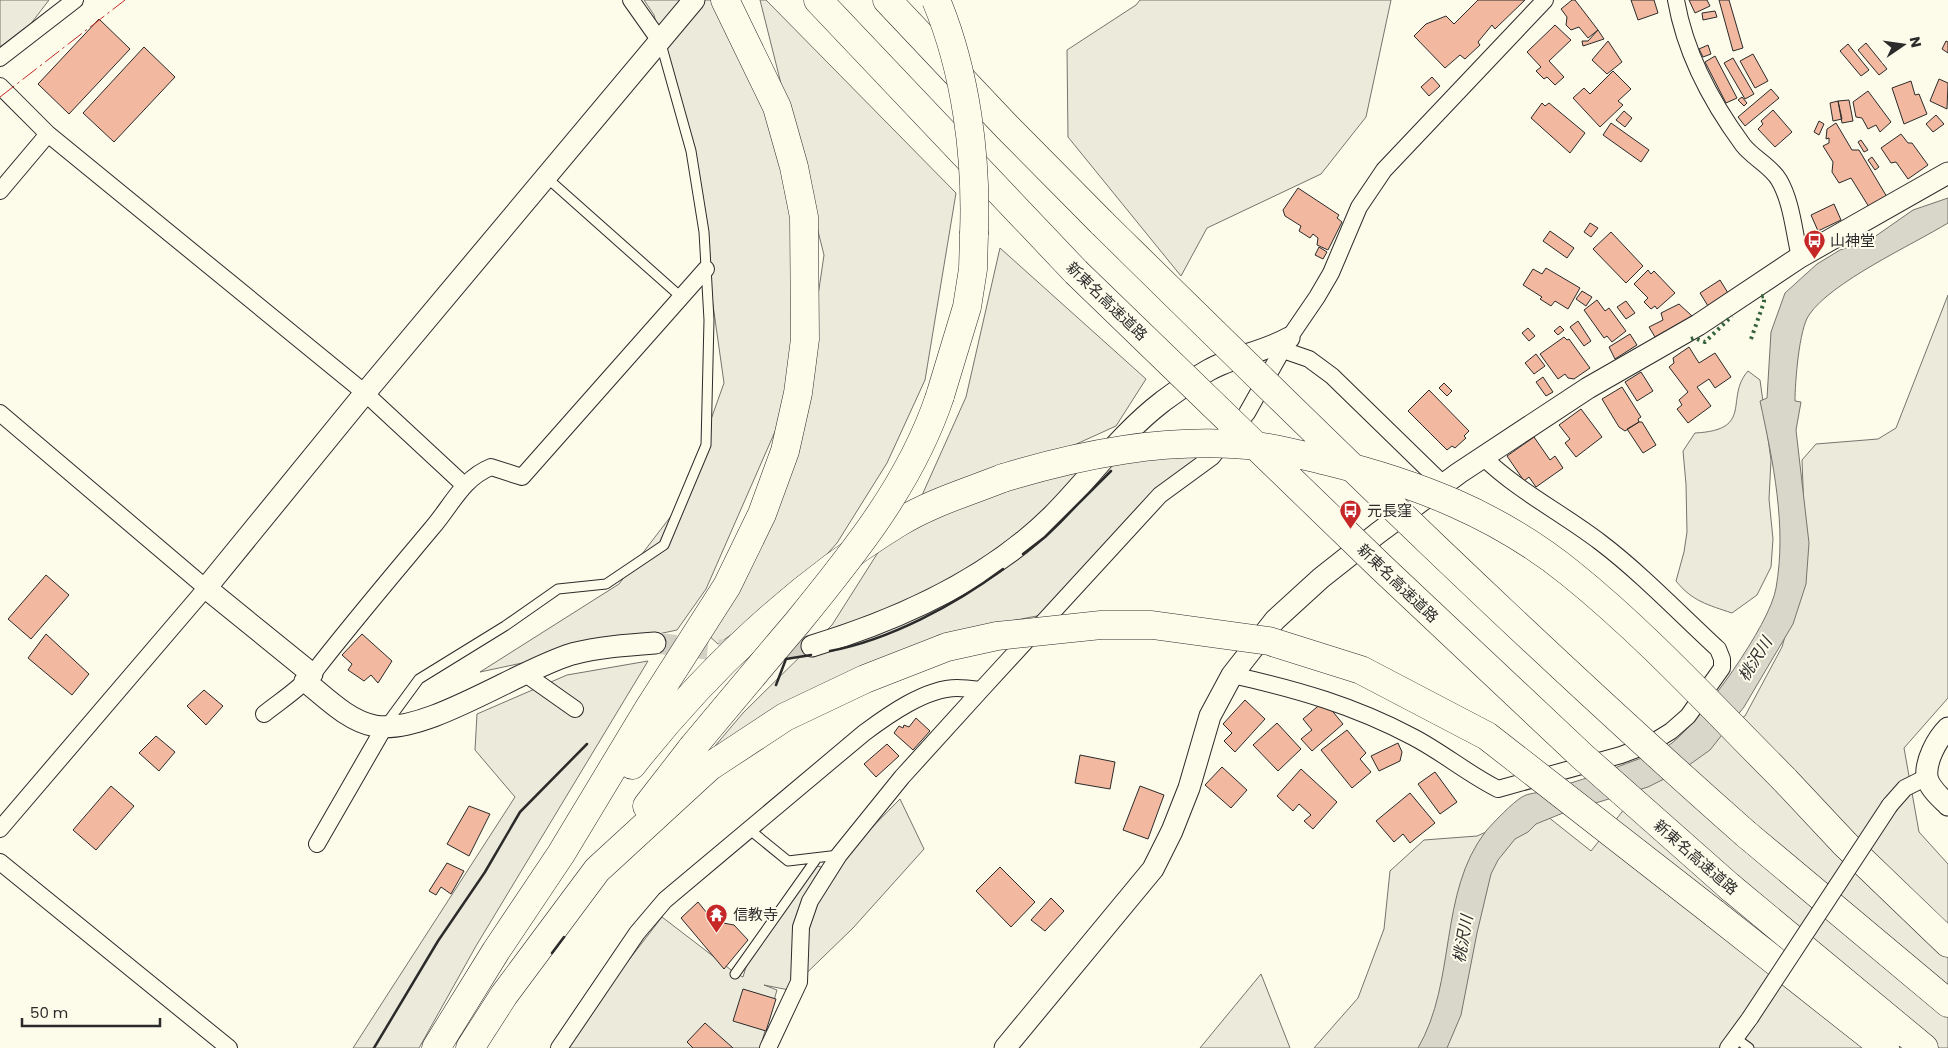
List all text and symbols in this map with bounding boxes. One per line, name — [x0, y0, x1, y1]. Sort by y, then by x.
north arrow — [1878, 20, 1928, 70]
text: N — [1905, 35, 1927, 49]
bus stop icon: 山神堂 — [1802, 228, 1826, 259]
place label: 山神堂 — [1830, 230, 1875, 251]
street label: 新東名高速道路 — [1062, 257, 1152, 345]
bus stop icon: 元長窪 — [1339, 498, 1363, 529]
place label: 元長窪 — [1367, 500, 1412, 521]
street label: 新東名高速道路 — [1353, 539, 1443, 627]
water label: 桃沢川 — [1733, 631, 1779, 685]
street label: 新東名高速道路 — [1649, 815, 1743, 899]
temple icon: 信教寺 — [705, 902, 729, 933]
place label: 信教寺 — [733, 904, 778, 925]
water label: 桃沢川 — [1448, 911, 1479, 965]
scale bar — [22, 996, 160, 1028]
text: 50 m — [30, 1002, 68, 1023]

